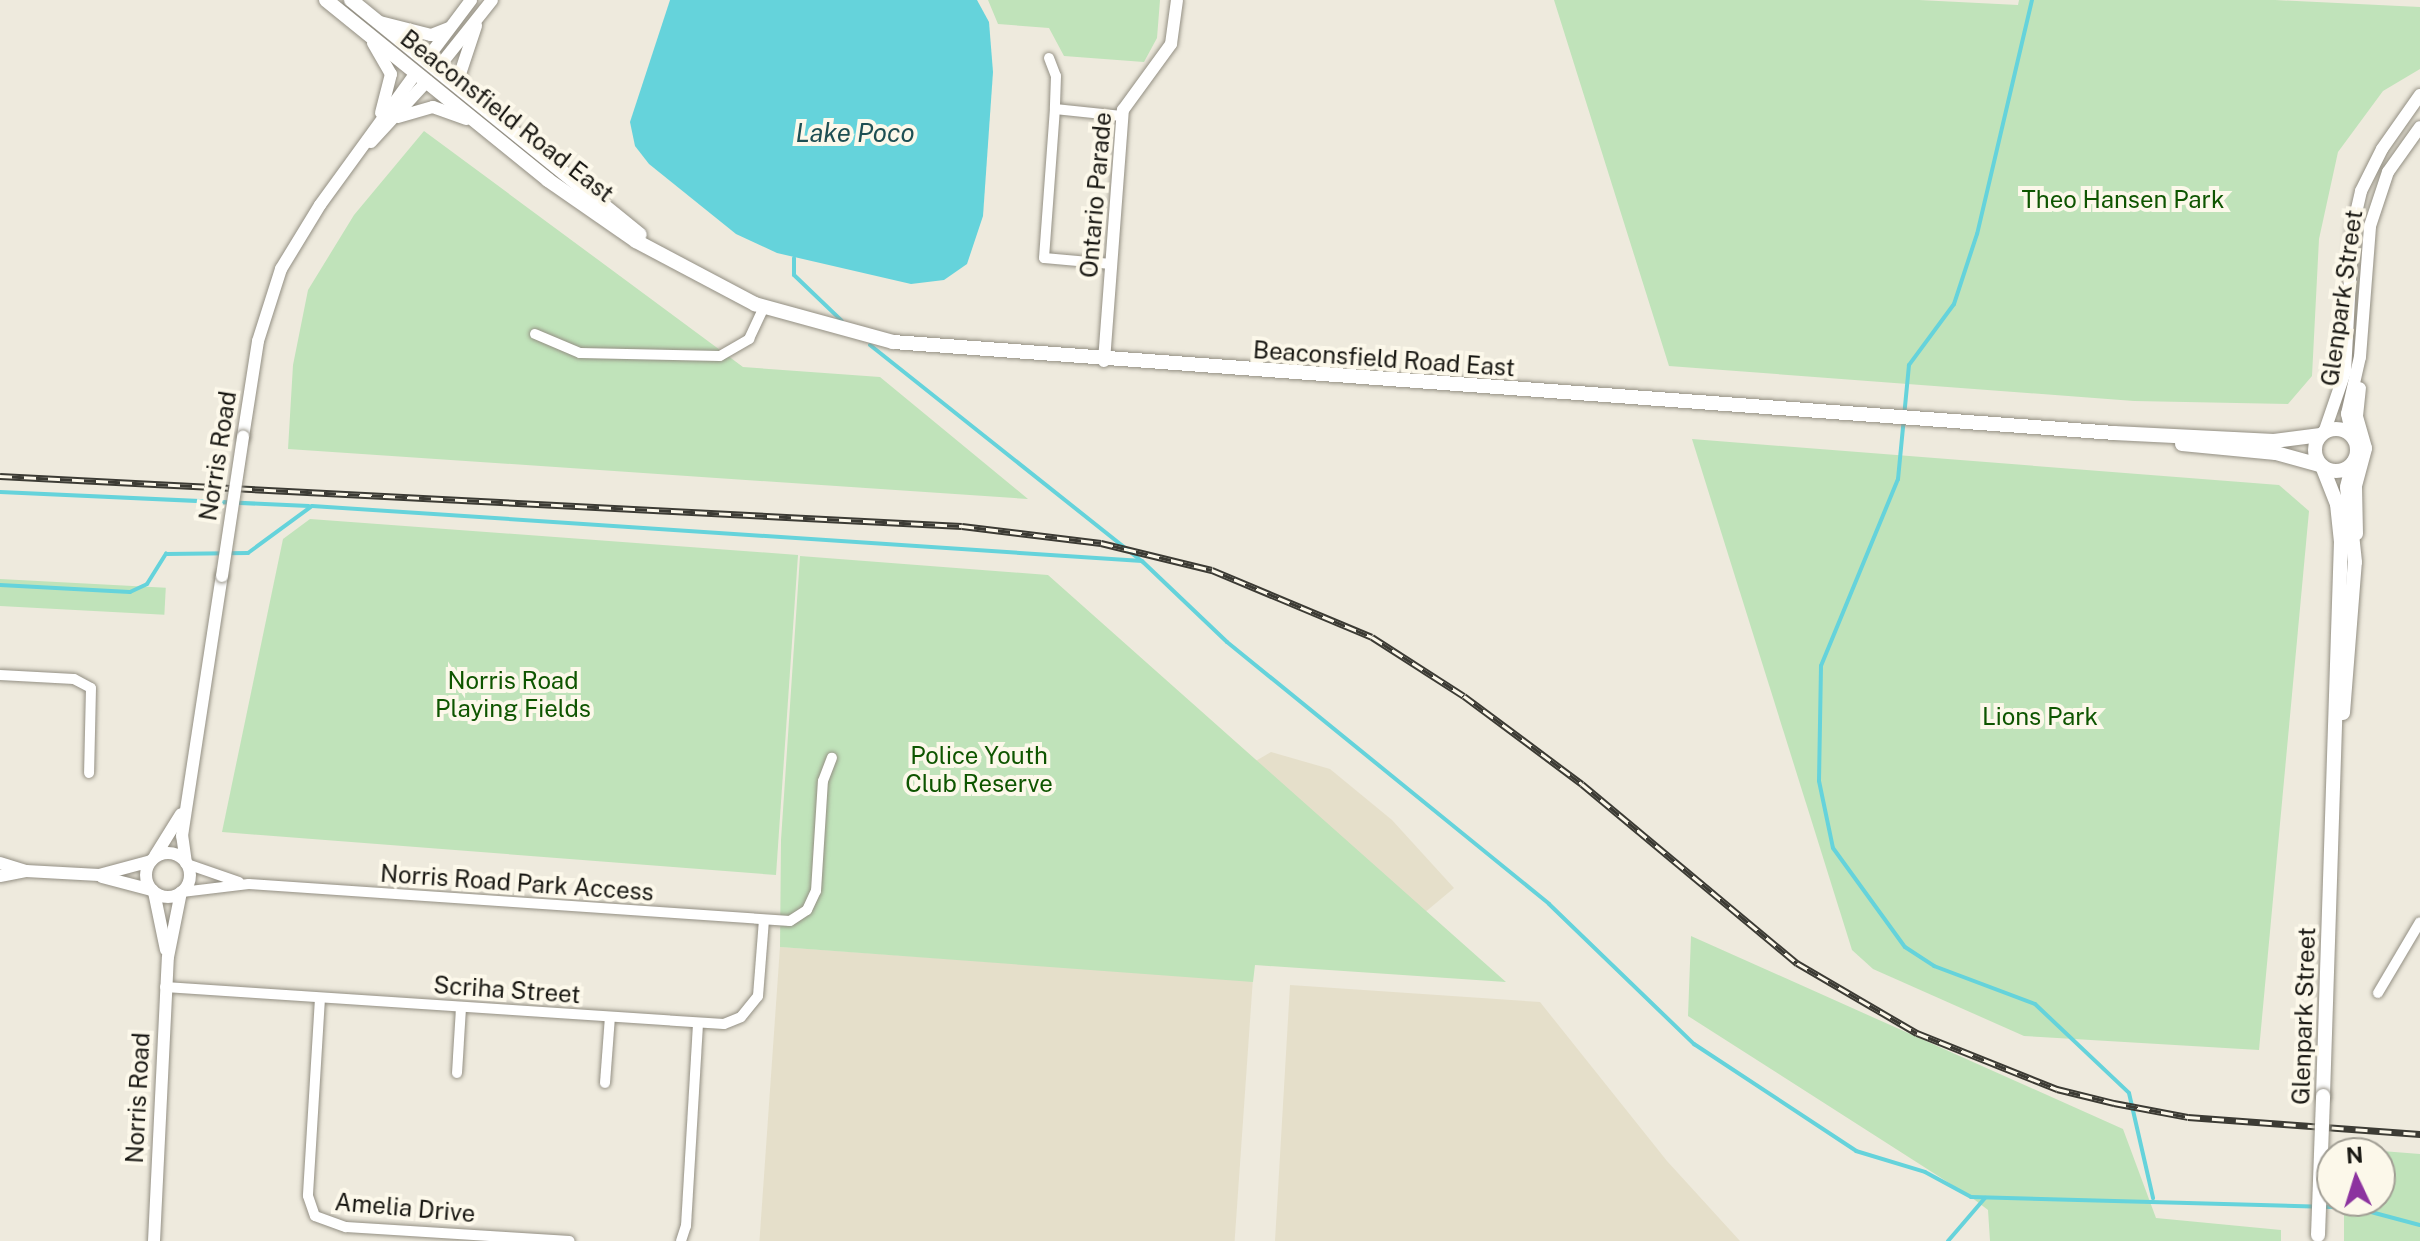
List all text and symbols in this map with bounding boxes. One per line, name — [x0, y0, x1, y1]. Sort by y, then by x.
street label: Beaconsfield Road East — [395, 24, 619, 208]
street label: Ontario Parade — [1074, 111, 1118, 279]
water label: Lake Poco — [795, 117, 915, 149]
park label: Theo Hansen Park — [2022, 186, 2224, 214]
street label: Glenpark Street — [2315, 208, 2369, 388]
street label: Beaconsfield Road East — [1252, 335, 1516, 383]
street label: Norris Road — [194, 389, 242, 523]
park label: Norris Road Playing Fields — [435, 667, 591, 723]
park label: Lions Park — [1982, 703, 2098, 731]
park label: Police Youth Club Reserve — [905, 742, 1053, 798]
street label: Norris Road Park Access — [379, 859, 655, 907]
street label: Glenpark Street — [2287, 927, 2321, 1105]
street label: Scriha Street — [432, 970, 582, 1010]
street label: Norris Road — [120, 1032, 156, 1164]
north arrow — [2316, 1137, 2396, 1217]
text: N — [2345, 1141, 2364, 1169]
street label: Amelia Drive — [334, 1188, 476, 1228]

